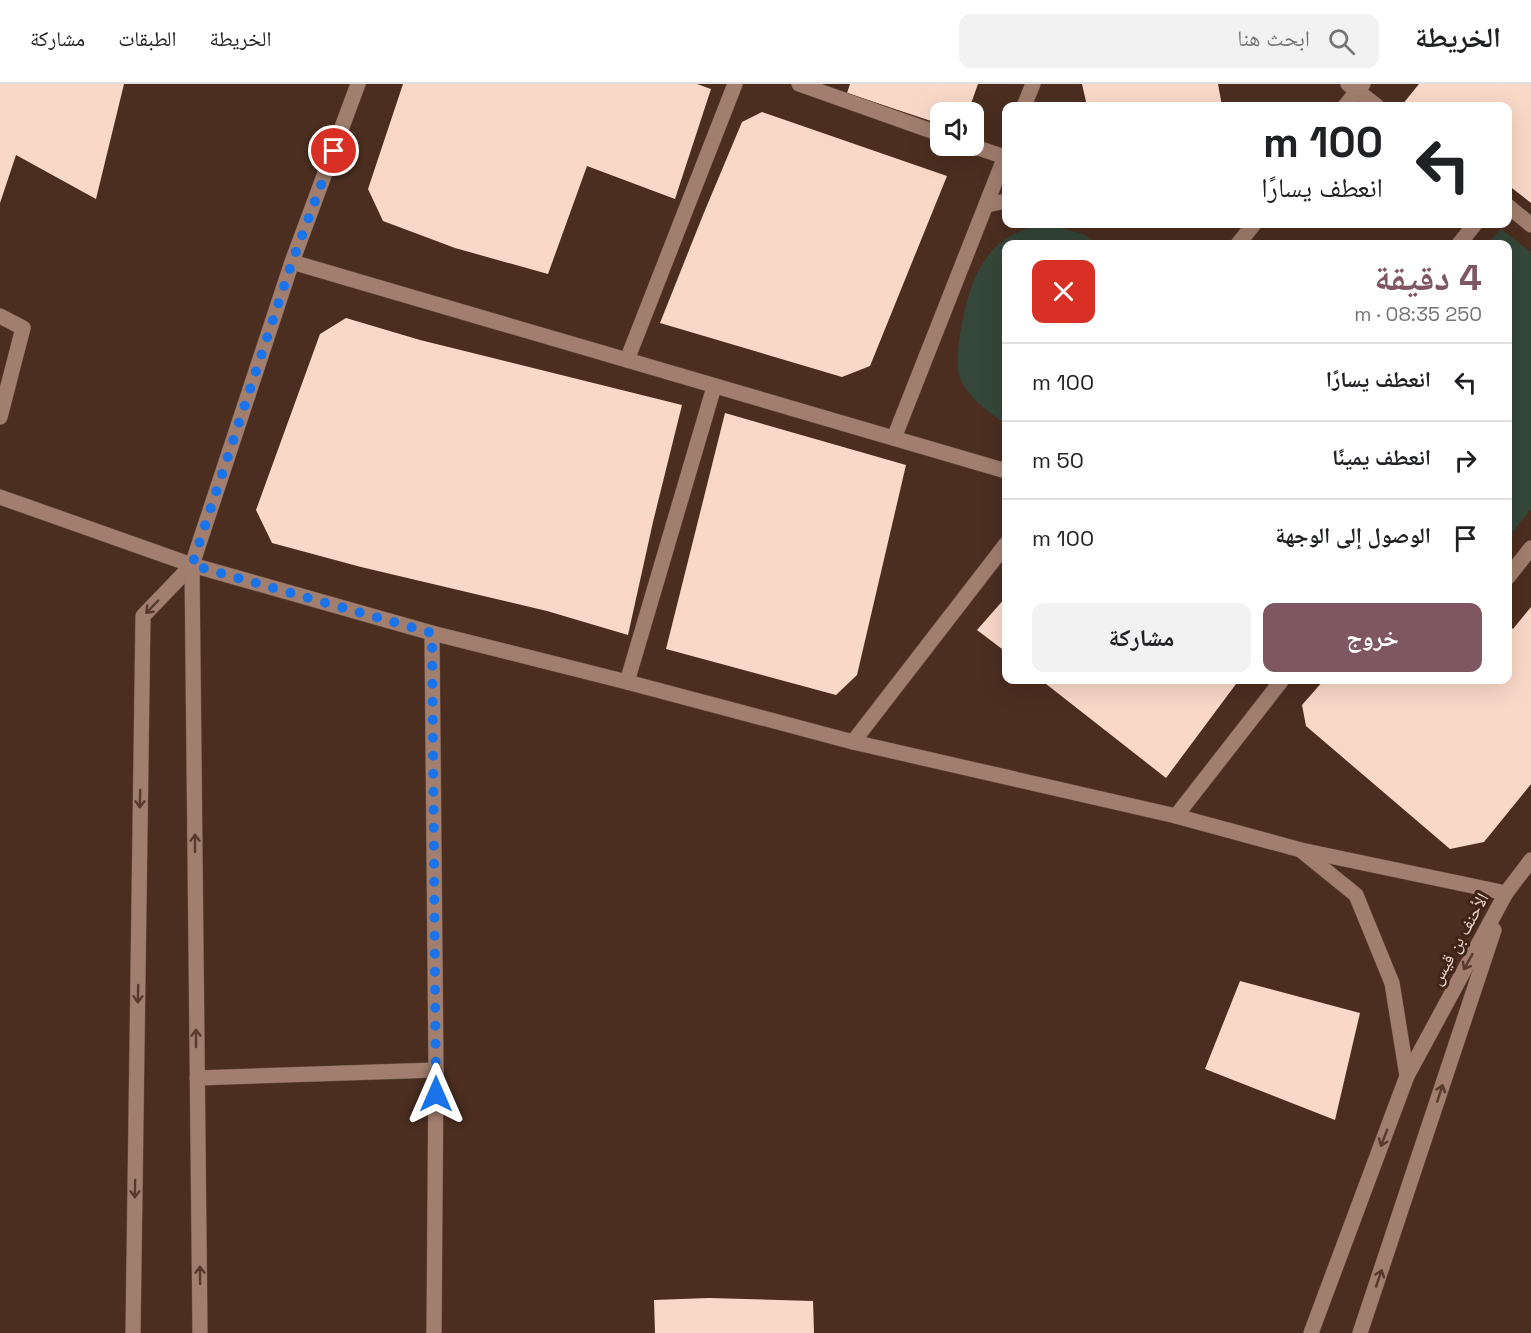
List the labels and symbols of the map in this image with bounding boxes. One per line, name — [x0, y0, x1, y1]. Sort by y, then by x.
pin — [308, 125, 359, 176]
one-way arrow — [144, 600, 159, 615]
one-way arrow — [135, 788, 146, 808]
one-way arrow — [189, 833, 201, 853]
street label: الأحنف بن قيس — [1424, 889, 1493, 989]
one-way arrow — [1462, 953, 1473, 971]
one-way arrow — [132, 983, 143, 1003]
one-way arrow — [190, 1028, 202, 1048]
position arrow — [404, 1062, 468, 1126]
one-way arrow — [1436, 1084, 1447, 1103]
one-way arrow — [1377, 1128, 1388, 1146]
one-way arrow — [129, 1178, 141, 1198]
one-way arrow — [194, 1265, 205, 1285]
one-way arrow — [1374, 1269, 1385, 1288]

